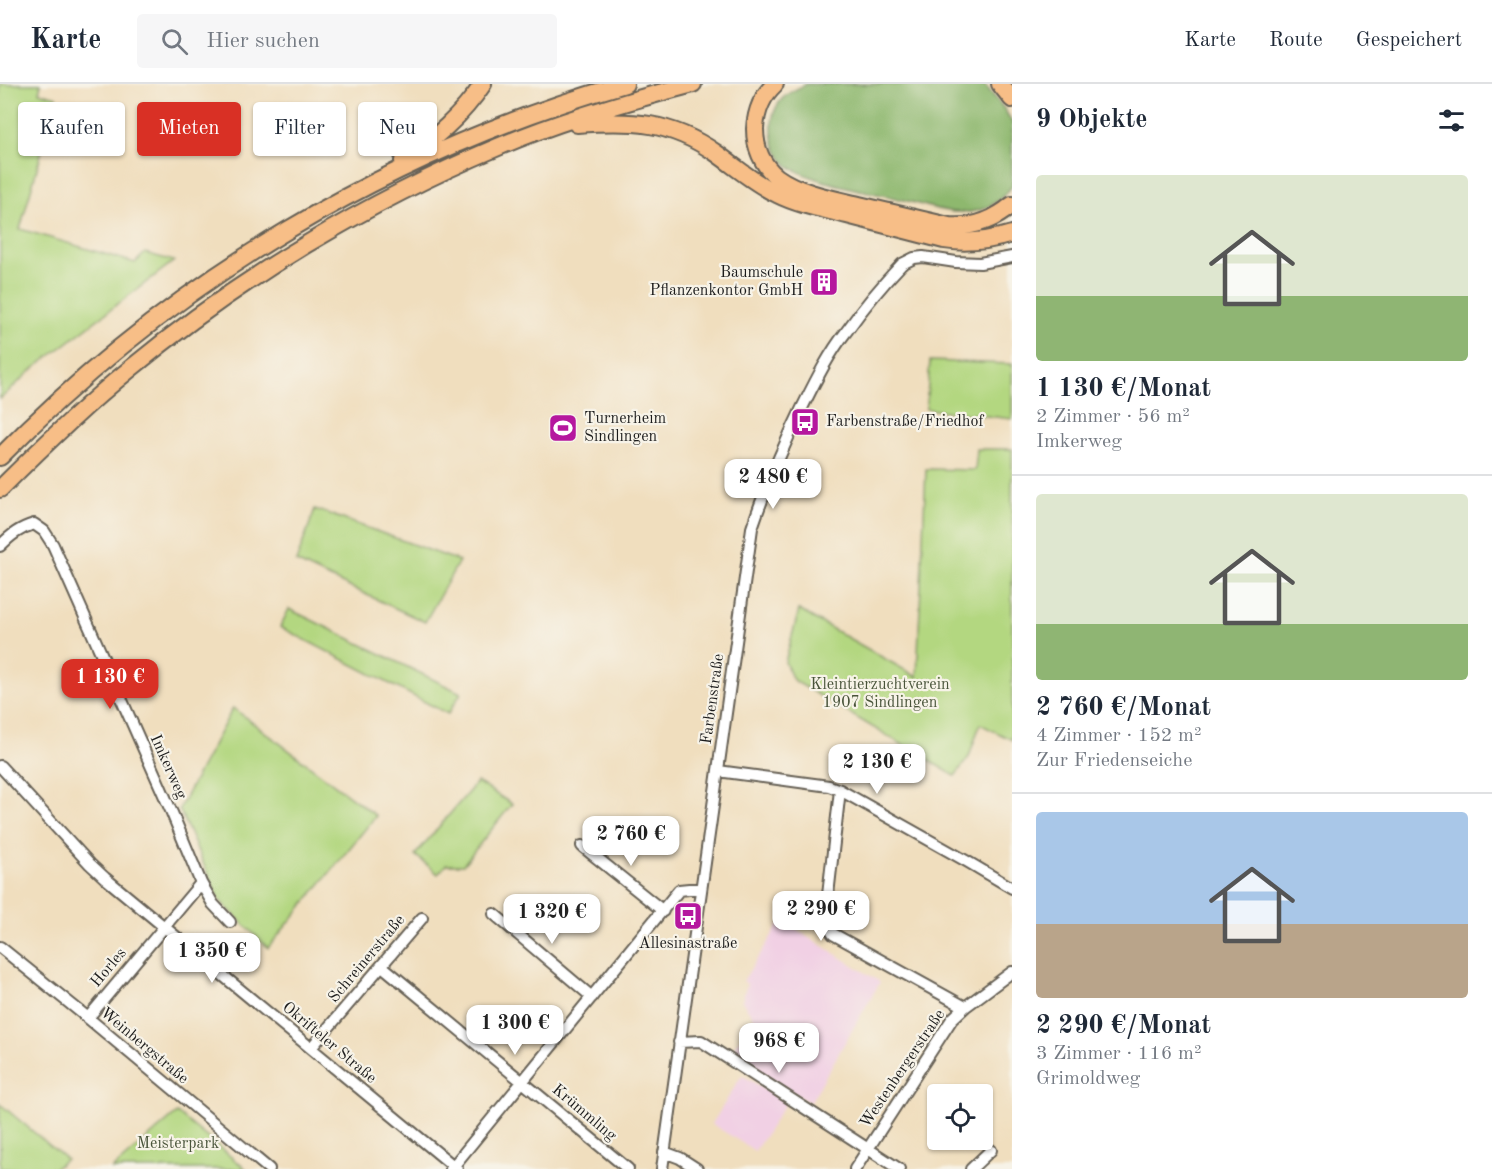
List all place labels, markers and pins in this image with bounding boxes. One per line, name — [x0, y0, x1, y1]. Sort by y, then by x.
place label: Baumschule Pflanzenkontor GmbH — [650, 265, 803, 299]
building icon: Baumschule Pflanzenkontor GmbH — [808, 266, 840, 298]
bus stop icon: Farbenstraße/Friedhof — [789, 406, 821, 438]
place label: Turnerheim Sindlingen — [584, 411, 666, 445]
sports icon: Turnerheim Sindlingen — [547, 412, 579, 444]
place label: Farbenstraße/Friedhof — [826, 414, 984, 430]
pin: 2 480 € — [718, 459, 828, 510]
pin: 1 130 € — [55, 659, 165, 710]
pin: 2 130 € — [822, 744, 932, 795]
pin: 2 760 € — [576, 816, 686, 867]
pin: 2 290 € — [766, 891, 876, 942]
pin: 1 320 € — [497, 894, 607, 945]
bus stop icon: Allesinastraße — [672, 900, 704, 932]
pin: 1 350 € — [157, 933, 267, 984]
place label: Allesinastraße — [639, 936, 737, 952]
pin: 1 300 € — [460, 1005, 570, 1056]
pin: 968 € — [737, 1023, 821, 1074]

